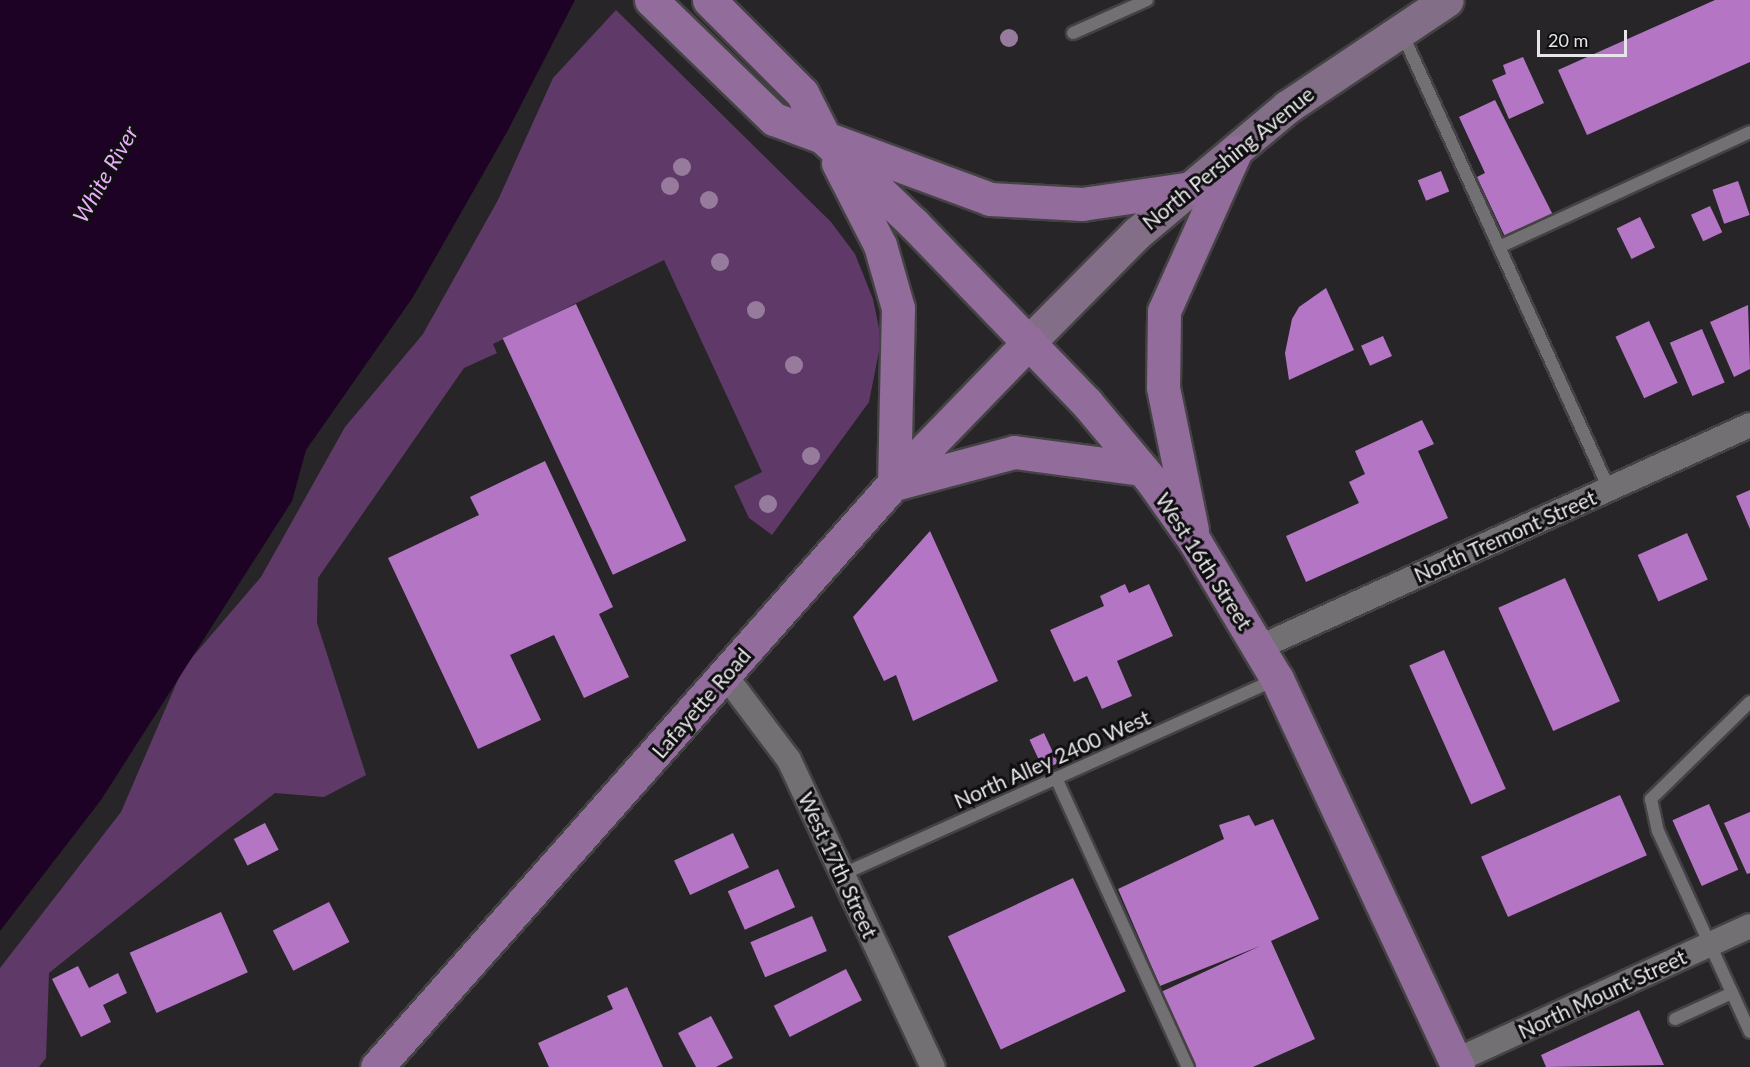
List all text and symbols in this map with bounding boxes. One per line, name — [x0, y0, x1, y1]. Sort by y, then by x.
scale bar — [1540, 18, 1630, 56]
text: 20 m — [1548, 29, 1588, 51]
street label: North Pershing Avenue — [1137, 81, 1319, 235]
water label: White River — [67, 121, 143, 227]
street label: North Tremont Street — [1410, 484, 1600, 588]
street label: West 16th Street — [1150, 488, 1258, 634]
street label: Lafayette Road — [646, 643, 756, 763]
street label: North Alley 2400 West — [949, 704, 1155, 814]
street label: West 17th Street — [793, 788, 883, 942]
street label: North Mount Street — [1514, 944, 1690, 1044]

